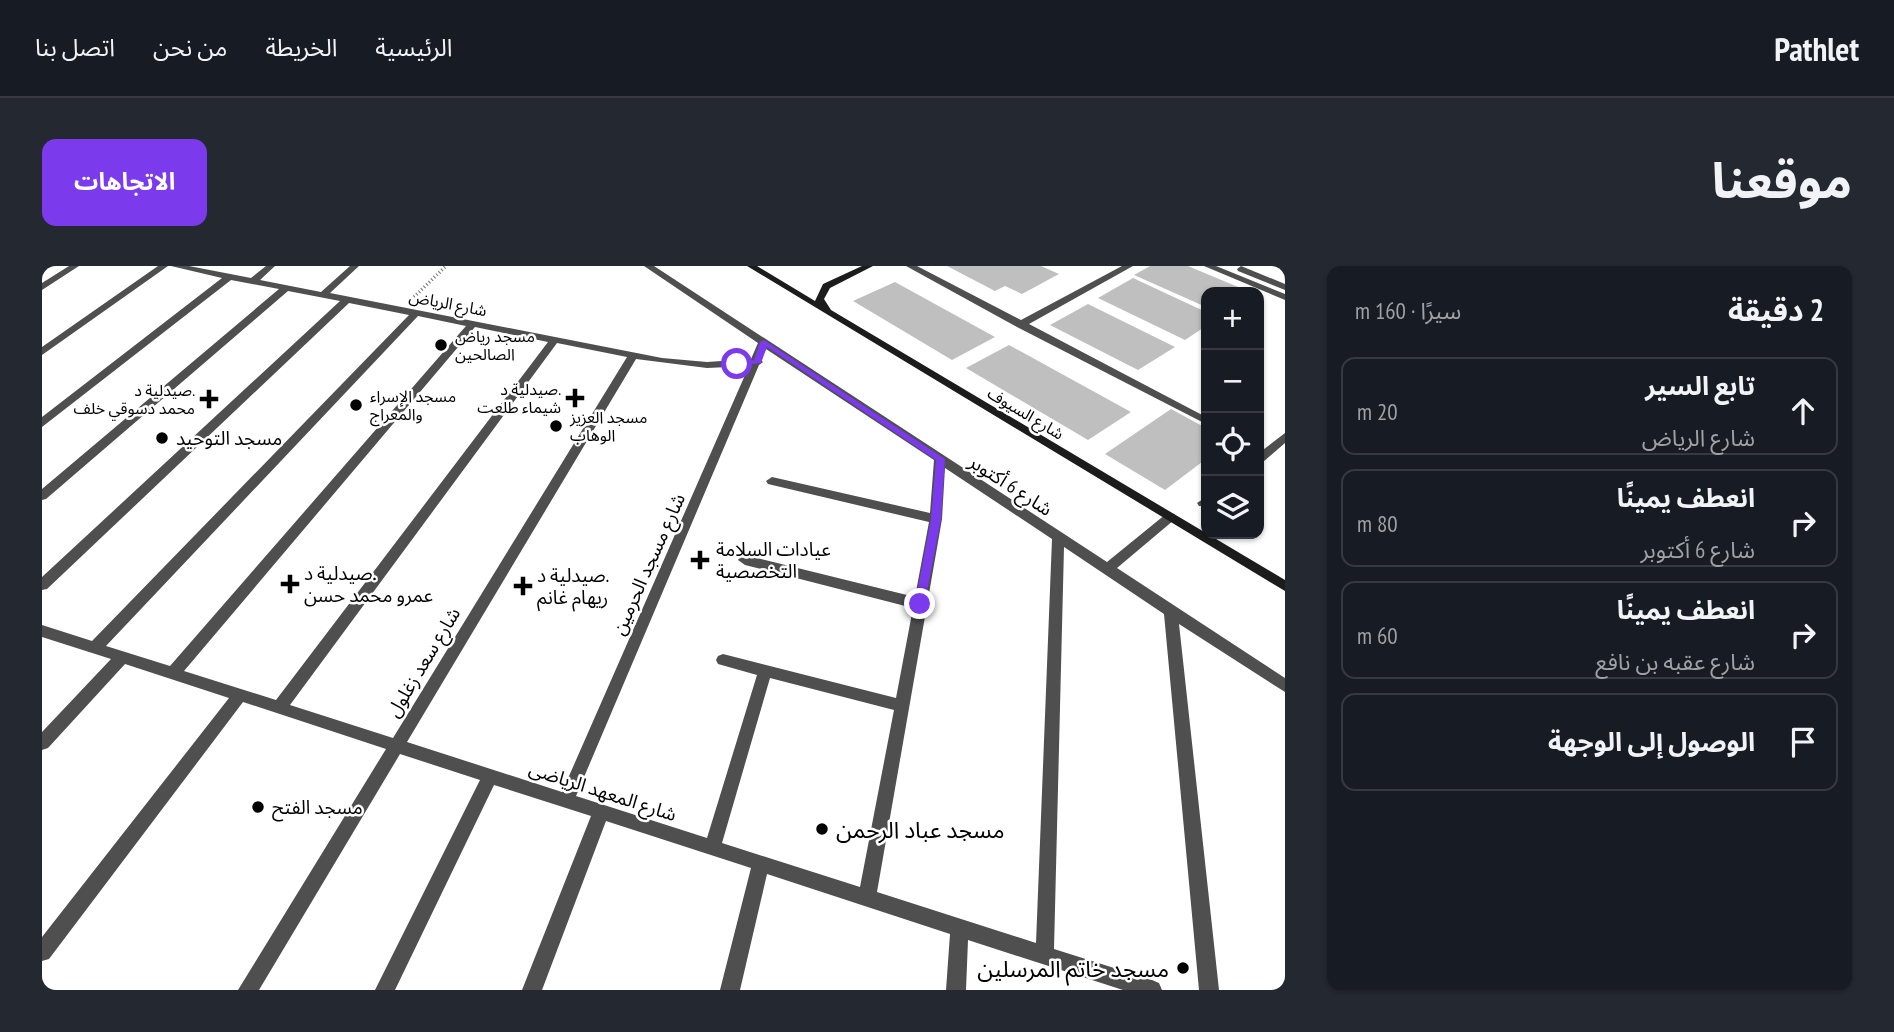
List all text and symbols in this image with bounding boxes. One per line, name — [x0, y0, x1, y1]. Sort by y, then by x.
text: Pathlet — [1774, 27, 1859, 70]
text: اتصل بنا — [35, 32, 115, 63]
text: من نحن — [153, 32, 227, 63]
text: الخريطة — [265, 32, 337, 63]
text: الرئيسية — [375, 32, 453, 63]
button: الاتجاهات — [42, 139, 207, 226]
text: موقعنا — [1712, 148, 1852, 212]
street label: شارع الرياض — [407, 286, 489, 323]
map controls — [1201, 287, 1264, 539]
button: + — [1201, 287, 1264, 350]
text: 2 دقيقة — [1728, 290, 1824, 329]
text: سيرًا · 160 m — [1355, 296, 1461, 325]
place label: مسجد رياض الصالحين — [455, 326, 535, 364]
marker: مسجد رياض الصالحين — [433, 337, 449, 353]
route start — [721, 348, 752, 379]
button: − — [1201, 350, 1264, 413]
text: تابع السير — [1645, 369, 1755, 402]
place label: صيدلية د. شيماء طلعت — [477, 379, 561, 417]
place label: صيدلية د. محمد دسوقي خلف — [73, 380, 195, 421]
street label: شارع السيوف — [983, 382, 1068, 446]
place label: مسجد الإسراء والمعراج — [370, 386, 456, 427]
marker: صيدلية د. شيماء طلعت — [567, 390, 583, 406]
marker: صيدلية د. محمد دسوقي خلف — [201, 391, 217, 407]
icon: ahead — [1784, 392, 1822, 430]
marker: مسجد الإسراء والمعراج — [348, 397, 364, 413]
text: 20 m — [1357, 397, 1398, 426]
place label: مسجد العزيز الوهاب — [569, 407, 647, 445]
button: locate — [1201, 413, 1264, 476]
marker: مسجد العزيز الوهاب — [548, 418, 564, 434]
text: شارع الرياض — [1642, 423, 1755, 452]
place label: مسجد التوحيد — [176, 426, 282, 450]
marker: مسجد التوحيد — [154, 430, 170, 446]
street label: شارع 6 أكتوبر — [963, 449, 1057, 523]
button: layers — [1201, 476, 1264, 539]
text: انعطف يمينًا — [1617, 481, 1755, 514]
street label: شارع مسجد الحرمين — [606, 489, 692, 639]
icon: right — [1784, 504, 1822, 542]
text: 80 m — [1357, 509, 1398, 538]
text: شارع 6 أكتوبر — [1640, 535, 1755, 564]
place label: عيادات السلامة التخصصية — [716, 537, 831, 583]
marker: عيادات السلامة التخصصية — [690, 550, 710, 570]
place label: صيدلية د. عمرو محمد حسن — [304, 561, 433, 607]
place label: صيدلية د. ريهام غانم — [537, 563, 609, 612]
marker: صيدلية د. عمرو محمد حسن — [282, 576, 298, 592]
marker: صيدلية د. ريهام غانم — [515, 578, 531, 594]
route end — [904, 588, 935, 619]
text: انعطف يمينًا — [1617, 593, 1755, 626]
street label: شارع سعد زغلول — [381, 603, 467, 722]
icon: right — [1784, 616, 1822, 654]
text: 60 m — [1357, 621, 1398, 650]
text: شارع عقبه بن نافع — [1595, 647, 1755, 676]
icon: arrive — [1784, 723, 1822, 761]
text: الوصول إلى الوجهة — [1548, 725, 1755, 758]
street label: شارع المعهد الرياضى — [525, 756, 680, 828]
place label: مسجد الفتح — [272, 795, 363, 822]
marker: مسجد الفتح — [250, 799, 266, 815]
place label: مسجد عباد الرحمن — [836, 815, 1005, 844]
marker: مسجد عباد الرحمن — [814, 821, 830, 837]
place label: مسجد خاتم المرسلين — [977, 954, 1169, 986]
marker: مسجد خاتم المرسلين — [1175, 960, 1191, 976]

